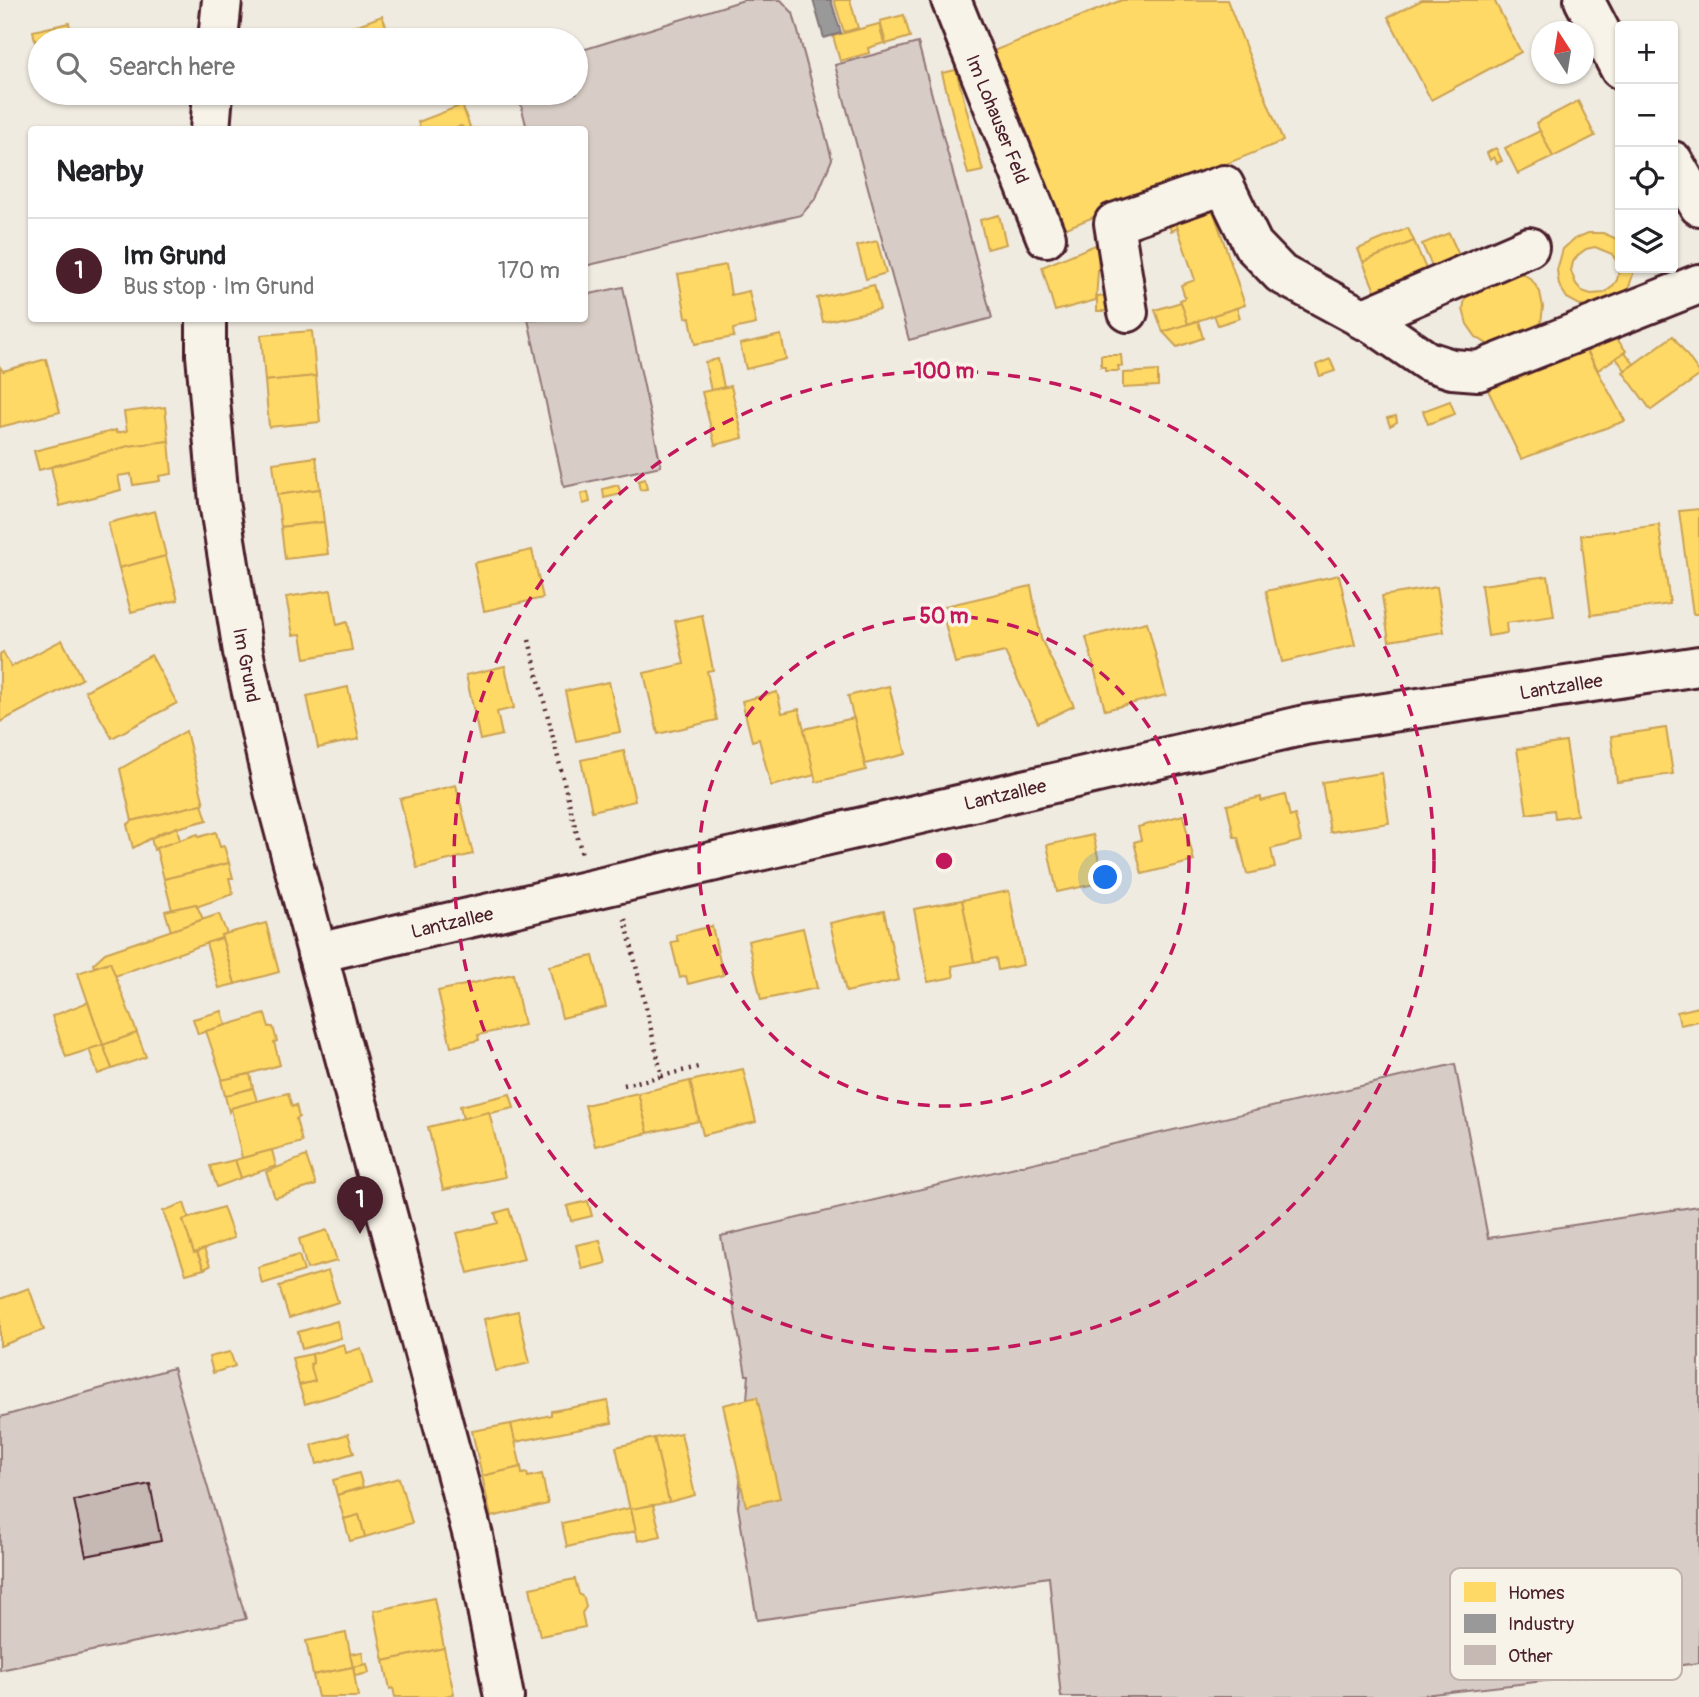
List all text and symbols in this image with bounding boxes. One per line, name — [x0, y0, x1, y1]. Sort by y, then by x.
north arrow — [1531, 21, 1594, 84]
map controls — [1615, 21, 1678, 273]
button: + — [1615, 21, 1678, 84]
search box — [28, 28, 588, 105]
icon: search — [52, 48, 90, 86]
text: Search here — [108, 51, 235, 83]
street label: Im Lohauser Feld — [960, 51, 1034, 187]
button: − — [1615, 84, 1678, 147]
button: locate — [1615, 147, 1678, 210]
text: Nearby — [56, 153, 143, 190]
button: layers — [1615, 210, 1678, 273]
text: Im Grund — [123, 240, 226, 272]
text: 1 — [75, 256, 84, 285]
text: 170 m — [498, 256, 560, 285]
text: Bus stop · Im Grund — [123, 272, 314, 301]
text: 100 m — [914, 358, 974, 385]
text: 50 m — [920, 603, 969, 630]
street label: Im Grund — [227, 626, 265, 704]
street label: Lantzallee — [1518, 668, 1605, 705]
street label: Lantzallee — [962, 774, 1049, 816]
centre of rings — [932, 849, 956, 873]
your location — [1088, 860, 1122, 894]
street label: Lantzallee — [409, 902, 496, 944]
pin: 1 — [337, 1176, 383, 1234]
legend — [1450, 1568, 1682, 1680]
text: Homes — [1508, 1581, 1565, 1605]
text: Industry — [1508, 1612, 1574, 1636]
text: Other — [1508, 1644, 1553, 1668]

